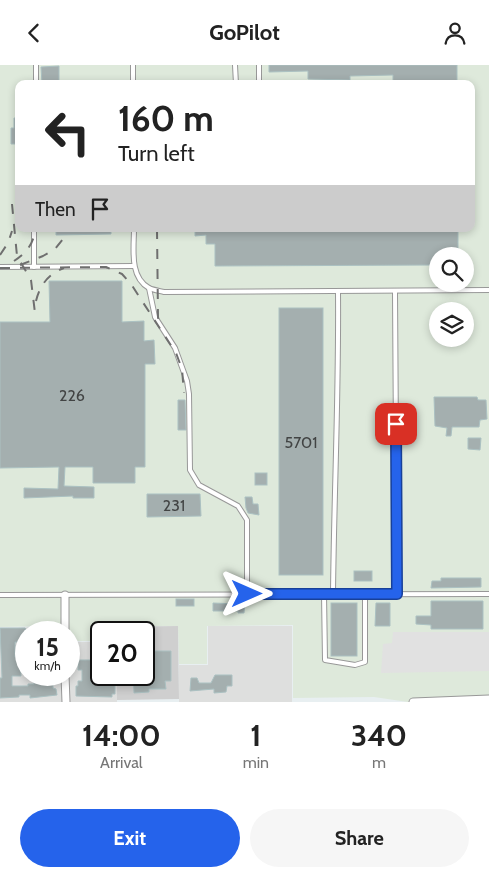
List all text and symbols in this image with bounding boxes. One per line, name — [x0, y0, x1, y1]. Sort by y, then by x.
icon: back — [20, 19, 48, 47]
text: GoPilot — [209, 19, 280, 46]
icon: person — [441, 19, 469, 47]
text: 160 m — [118, 97, 214, 140]
icon: left — [35, 100, 100, 165]
text: Turn left — [118, 140, 195, 167]
icon: arrive — [86, 195, 114, 223]
text: Then — [35, 198, 76, 221]
map controls — [429, 247, 474, 347]
button: search — [429, 247, 474, 292]
button: layers — [429, 302, 474, 347]
house number: 226 — [59, 386, 85, 405]
pin — [375, 403, 417, 445]
icon: arrive — [382, 410, 410, 438]
house number: 5701 — [285, 433, 317, 452]
house number: 231 — [163, 496, 185, 515]
position arrow — [220, 567, 272, 619]
speed limit sign: 20 — [90, 621, 155, 686]
text: 15 — [36, 632, 59, 662]
text: km/h — [34, 658, 61, 673]
text: 14:00 — [82, 717, 161, 754]
text: 1 — [250, 717, 261, 754]
text: 340 — [351, 717, 407, 754]
text: Arrival — [100, 753, 143, 772]
text: min — [243, 753, 269, 772]
text: m — [372, 753, 386, 772]
button: Exit — [20, 809, 240, 867]
button: Share — [250, 809, 469, 867]

